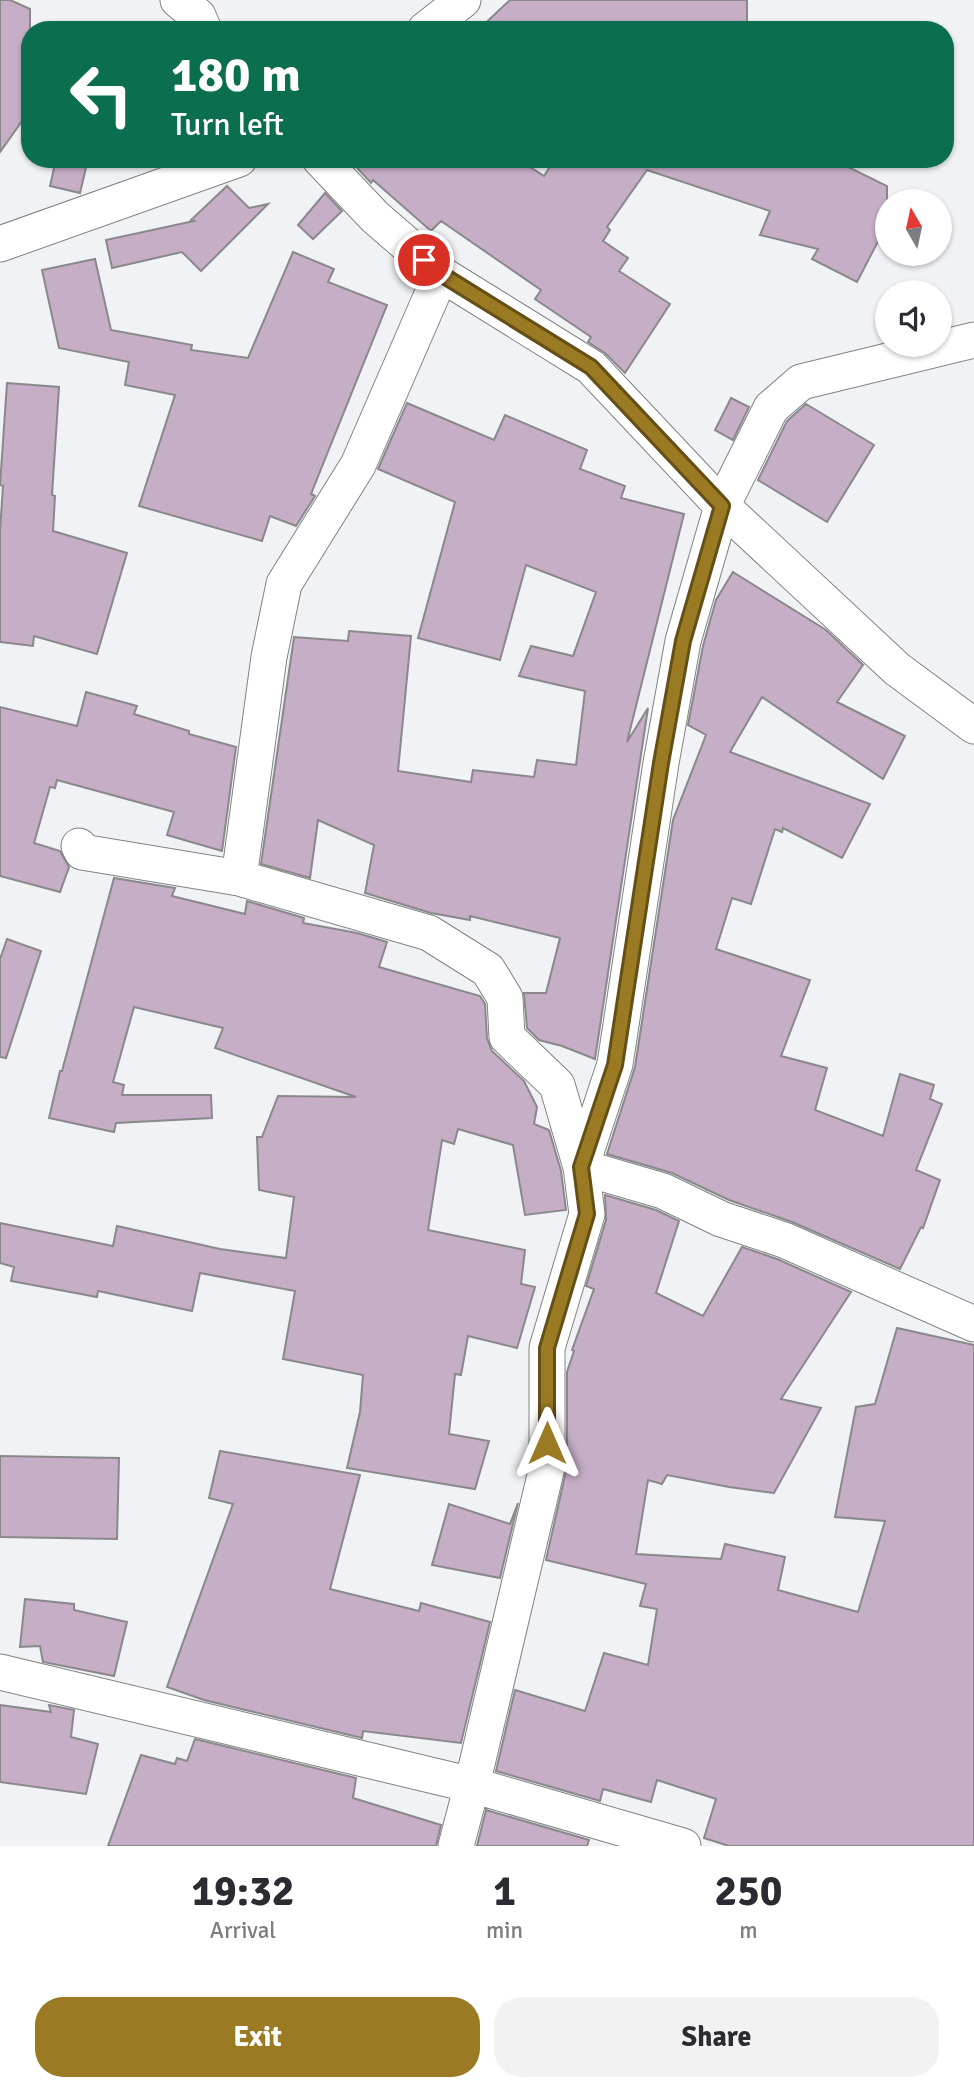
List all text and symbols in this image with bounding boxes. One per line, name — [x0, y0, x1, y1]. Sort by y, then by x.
text: 180 m — [171, 45, 301, 105]
icon: left — [56, 49, 147, 140]
text: Turn left — [171, 105, 284, 144]
north arrow — [875, 189, 952, 266]
map controls — [875, 189, 952, 357]
pin — [394, 230, 454, 290]
icon: arrive — [405, 241, 443, 279]
button: sound — [875, 280, 952, 357]
position arrow — [510, 1406, 584, 1480]
text: 19:32 — [191, 1866, 295, 1917]
text: 1 — [493, 1866, 516, 1917]
text: 250 — [714, 1866, 783, 1917]
text: Arrival — [210, 1916, 276, 1945]
text: min — [486, 1916, 523, 1945]
text: m — [739, 1916, 758, 1945]
button: Exit — [35, 1997, 480, 2077]
button: Share — [494, 1997, 939, 2077]

